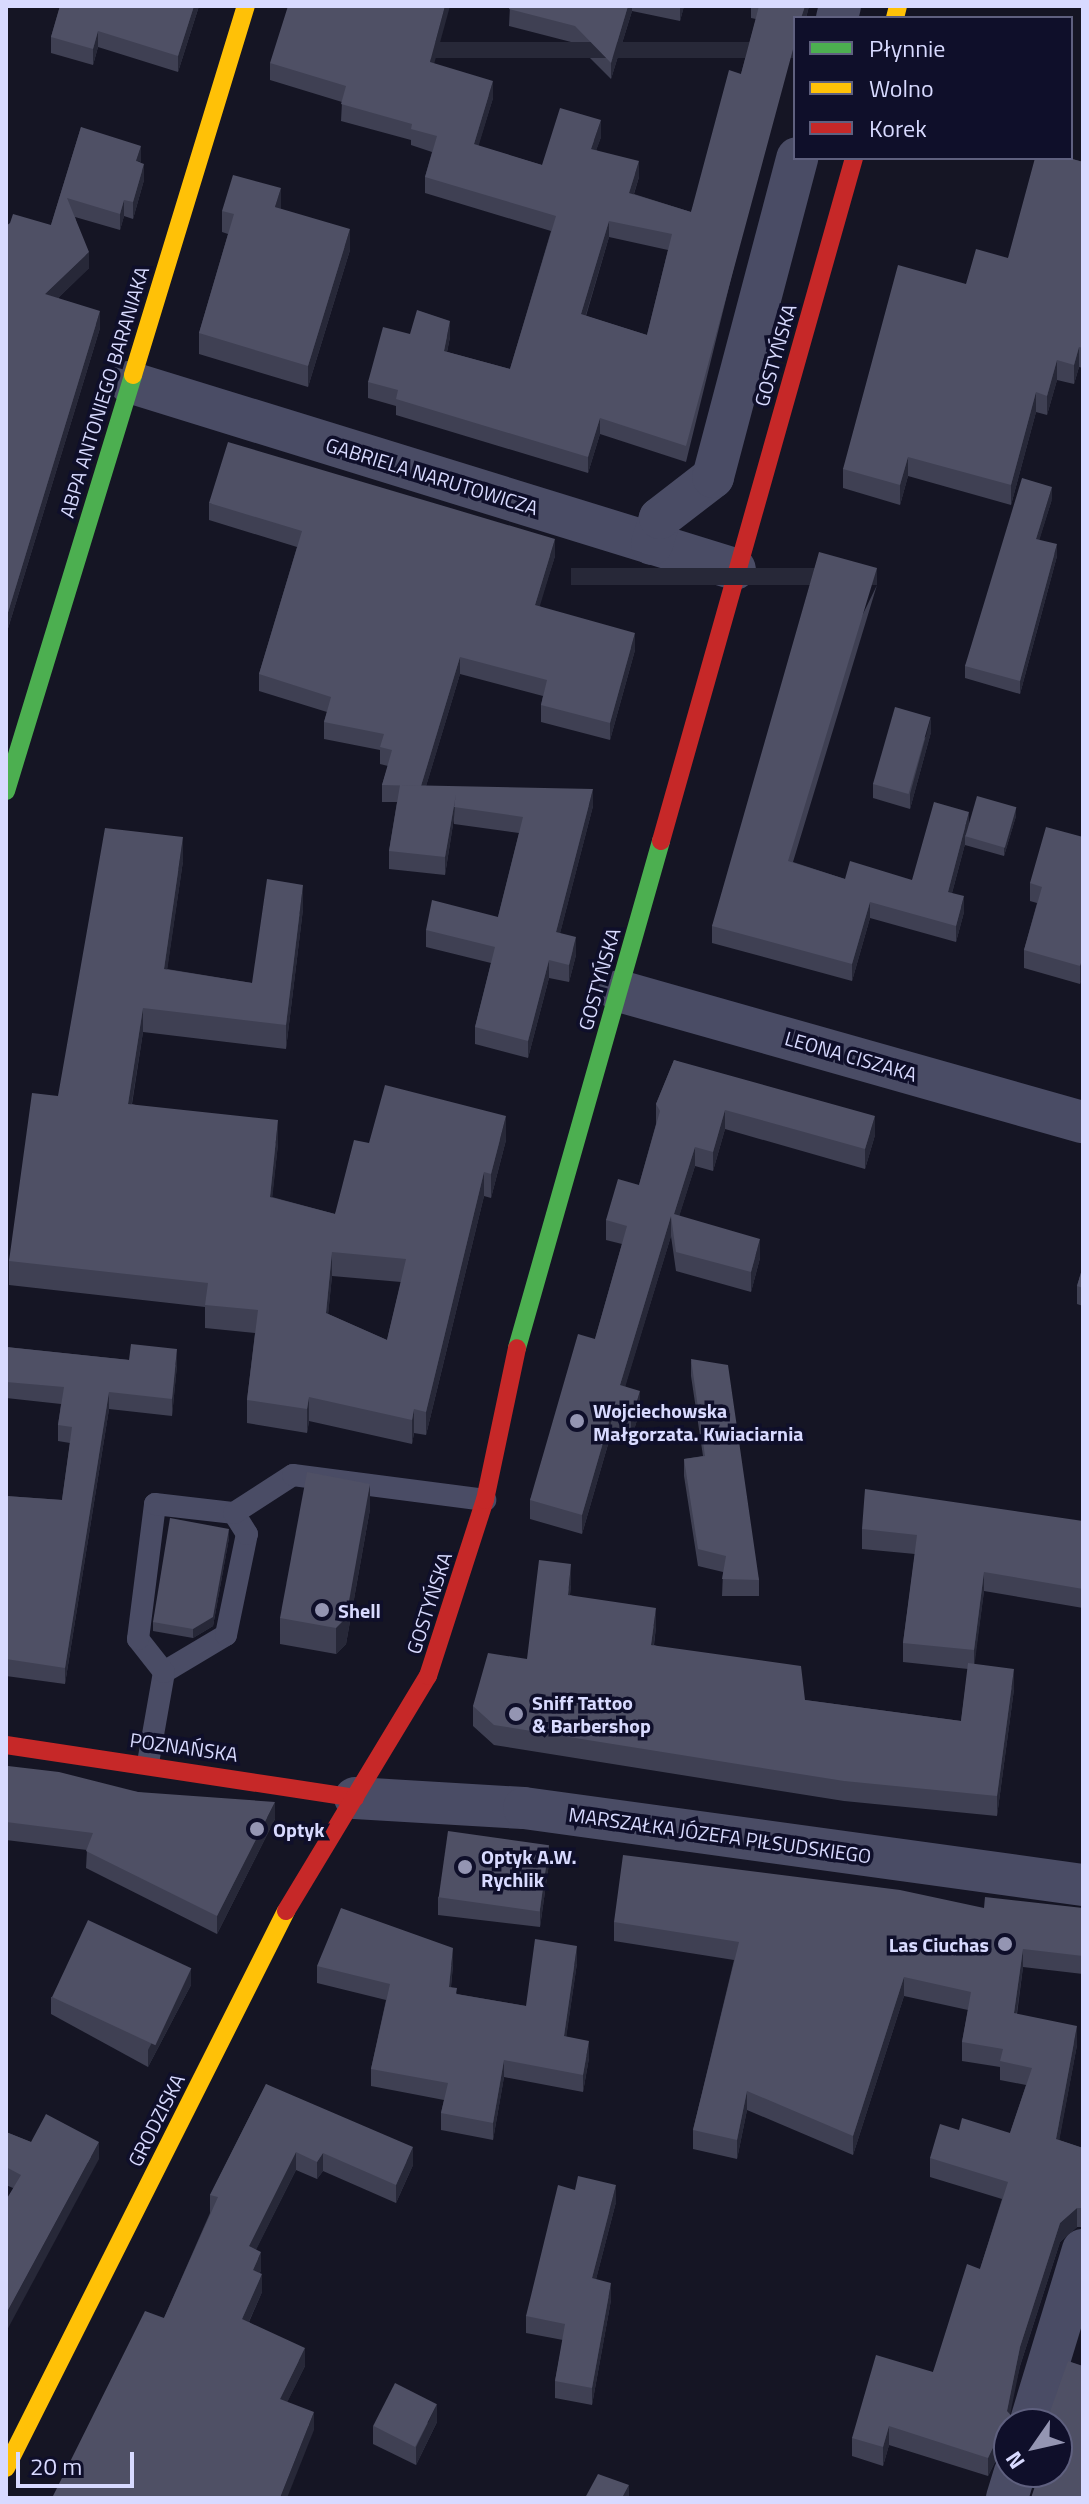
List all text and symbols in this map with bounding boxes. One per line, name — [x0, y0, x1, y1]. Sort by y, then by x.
legend — [793, 16, 1073, 160]
text: Płynnie — [869, 30, 945, 66]
text: Wolno — [869, 70, 934, 106]
text: Korek — [869, 110, 927, 146]
street label: ABPA ANTONIEGO BARANIAKA — [54, 263, 154, 521]
street label: GOSTYŃSKA — [749, 301, 801, 409]
street label: GABRIELA NARUTOWICZA — [323, 432, 541, 520]
street label: GOSTYŃSKA — [573, 925, 625, 1033]
street label: LEONA CISZAKA — [782, 1026, 920, 1086]
place label: Wojciechowska Małgorzata. Kwiaciarnia — [593, 1398, 804, 1445]
marker: Wojciechowska Małgorzata. Kwiaciarnia — [568, 1412, 586, 1430]
street label: GOSTYŃSKA — [401, 1549, 457, 1657]
place label: Shell — [338, 1598, 381, 1622]
marker: Shell — [313, 1601, 331, 1619]
place label: Sniff Tattoo & Barbershop — [532, 1690, 651, 1737]
marker: Sniff Tattoo & Barbershop — [507, 1705, 525, 1723]
street label: POZNAŃSKA — [128, 1728, 240, 1766]
street label: MARSZAŁKA JÓZEFA PIŁSUDSKIEGO — [567, 1802, 873, 1868]
place label: Optyk — [273, 1817, 324, 1841]
marker: Optyk — [248, 1820, 266, 1838]
place label: Optyk A.W. Rychlik — [481, 1844, 577, 1891]
marker: Optyk A.W. Rychlik — [456, 1858, 474, 1876]
place label: Las Ciuchas — [889, 1932, 989, 1956]
marker: Las Ciuchas — [996, 1935, 1014, 1953]
street label: GRODZISKA — [123, 2070, 189, 2170]
north arrow — [993, 2408, 1073, 2488]
scale bar — [20, 2436, 138, 2486]
text: N — [996, 2444, 1033, 2476]
text: 20 m — [30, 2448, 82, 2484]

